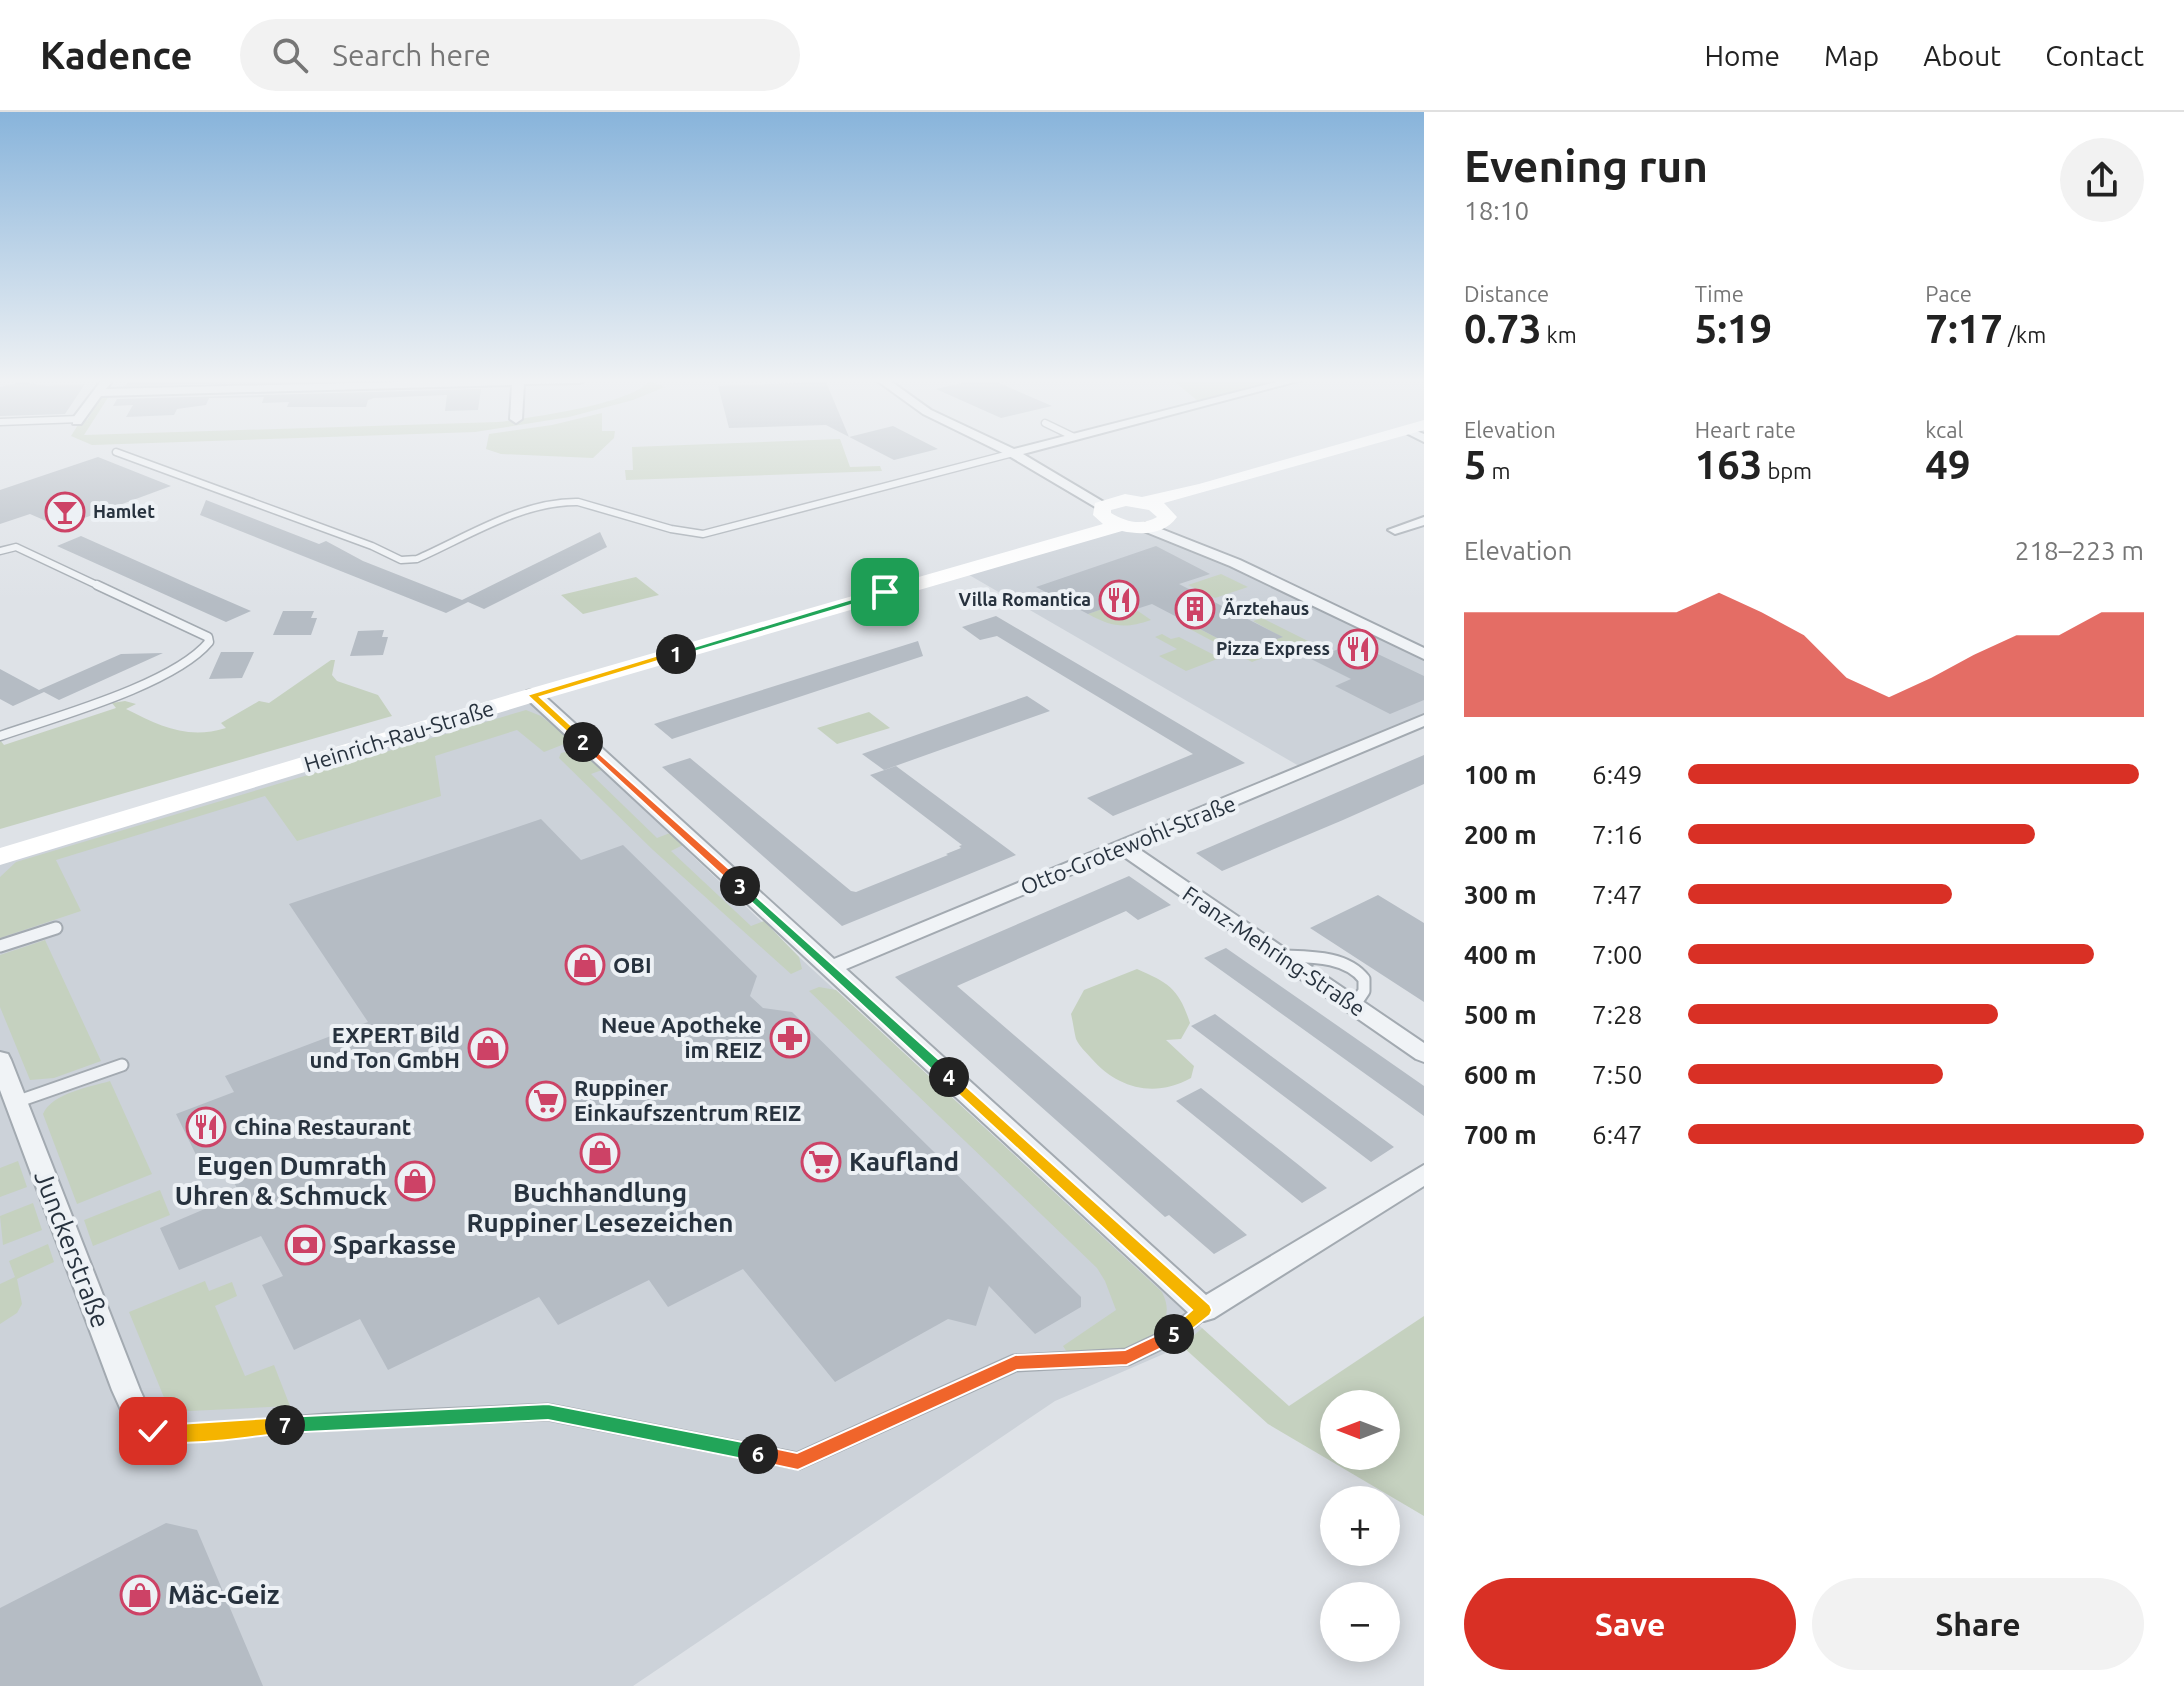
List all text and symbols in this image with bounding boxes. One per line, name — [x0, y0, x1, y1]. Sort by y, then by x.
search box — [240, 19, 800, 91]
icon: search — [268, 33, 312, 77]
text: Kadence — [40, 34, 192, 76]
text: Search here — [332, 38, 491, 72]
text: Home — [1705, 40, 1780, 71]
text: Map — [1824, 40, 1879, 71]
text: About — [1923, 40, 2001, 71]
text: Contact — [2045, 40, 2144, 71]
button: share — [2060, 138, 2144, 222]
text: Evening run — [1464, 141, 1708, 190]
text: 18:10 — [1464, 196, 1529, 225]
text: Distance — [1464, 281, 1549, 306]
text: Time — [1695, 281, 1744, 306]
text: Pace — [1925, 281, 1972, 306]
text: 0.73 — [1464, 306, 1542, 351]
text: 5:19 — [1695, 306, 1772, 351]
text: 7:17 — [1925, 306, 2003, 351]
text: km — [1542, 322, 1577, 347]
text: /km — [2003, 322, 2046, 347]
text: Elevation — [1464, 417, 1556, 442]
text: Heart rate — [1695, 417, 1796, 442]
text: kcal — [1925, 417, 1963, 442]
text: 5 — [1464, 442, 1487, 487]
text: 163 — [1695, 442, 1762, 487]
text: 49 — [1925, 442, 1970, 487]
text: m — [1487, 458, 1511, 483]
text: bpm — [1762, 458, 1812, 483]
bar icon: Hamlet — [44, 491, 86, 533]
place label: Hamlet — [93, 501, 155, 521]
text: Elevation — [1464, 536, 1572, 565]
text: 218–223 m — [2015, 536, 2144, 565]
pin — [851, 558, 919, 626]
icon: arrive — [863, 570, 907, 614]
restaurant icon: Villa Romantica — [1098, 579, 1140, 621]
building icon: Ärztehaus — [1174, 588, 1216, 630]
place label: Villa Romantica — [959, 589, 1091, 609]
place label: Ärztehaus — [1223, 598, 1309, 618]
restaurant icon: Pizza Express — [1337, 628, 1379, 670]
pin: 1 — [656, 634, 696, 674]
place label: Pizza Express — [1216, 638, 1330, 658]
text: 1 — [670, 641, 682, 666]
street label: Heinrich-Rau-Straße — [301, 695, 497, 776]
pin: 2 — [563, 722, 603, 762]
text: 2 — [577, 729, 589, 754]
text: 100 m — [1464, 760, 1537, 789]
text: 6:49 — [1592, 760, 1642, 789]
street label: Otto-Grotewohl-Straße — [1017, 790, 1239, 899]
text: 200 m — [1464, 820, 1537, 849]
text: 7:16 — [1592, 820, 1642, 849]
pin: 3 — [720, 866, 760, 906]
text: 3 — [734, 873, 746, 898]
street label: Franz-Mehring-Straße — [1179, 880, 1370, 1021]
text: 300 m — [1464, 880, 1537, 909]
text: 7:47 — [1592, 880, 1642, 909]
text: 400 m — [1464, 940, 1537, 969]
text: 7:00 — [1592, 940, 1642, 969]
shop icon: OBI — [564, 944, 606, 986]
place label: OBI — [613, 952, 652, 977]
text: 500 m — [1464, 1000, 1537, 1029]
text: 7:28 — [1592, 1000, 1642, 1029]
place label: Neue Apotheke im REIZ — [601, 1012, 762, 1062]
pharmacy icon: Neue Apotheke im REIZ — [769, 1017, 811, 1059]
place label: EXPERT Bild und Ton GmbH — [310, 1022, 460, 1072]
shop icon: EXPERT Bild und Ton GmbH — [467, 1027, 509, 1069]
pin: 4 — [929, 1057, 969, 1097]
text: 600 m — [1464, 1060, 1537, 1089]
text: 7:50 — [1592, 1060, 1642, 1089]
text: 4 — [943, 1064, 955, 1089]
place label: Ruppiner Einkaufszentrum REIZ — [574, 1075, 801, 1125]
supermarket icon: Ruppiner Einkaufszentrum REIZ — [525, 1080, 567, 1122]
restaurant icon: China Restaurant — [185, 1106, 227, 1148]
place label: China Restaurant — [234, 1114, 411, 1139]
text: 700 m — [1464, 1120, 1537, 1149]
text: 6:47 — [1592, 1120, 1642, 1149]
shop icon: Buchhandlung Ruppiner Lesezeichen — [579, 1132, 621, 1174]
supermarket icon: Kaufland — [800, 1141, 842, 1183]
place label: Kaufland — [849, 1147, 959, 1176]
place label: Eugen Dumrath Uhren & Schmuck — [175, 1151, 387, 1210]
shop icon: Eugen Dumrath Uhren & Schmuck — [394, 1160, 436, 1202]
street label: Junckerstraße — [29, 1166, 116, 1332]
place label: Buchhandlung Ruppiner Lesezeichen — [467, 1178, 733, 1237]
bank icon: Sparkasse — [284, 1224, 326, 1266]
place label: Sparkasse — [333, 1230, 456, 1259]
pin: 5 — [1154, 1314, 1194, 1354]
text: 5 — [1168, 1321, 1180, 1346]
north arrow — [1320, 1390, 1400, 1470]
map controls — [1320, 1390, 1400, 1662]
pin — [119, 1397, 187, 1465]
pin: 7 — [265, 1405, 305, 1445]
icon: check — [131, 1409, 175, 1453]
text: 7 — [279, 1412, 291, 1437]
pin: 6 — [738, 1434, 778, 1474]
text: 6 — [752, 1441, 764, 1466]
button: + — [1320, 1486, 1400, 1566]
shop icon: Mäc-Geiz — [119, 1574, 161, 1616]
button: Save — [1464, 1578, 1796, 1670]
button: Share — [1812, 1578, 2144, 1670]
place label: Mäc-Geiz — [168, 1580, 280, 1609]
button: − — [1320, 1582, 1400, 1662]

